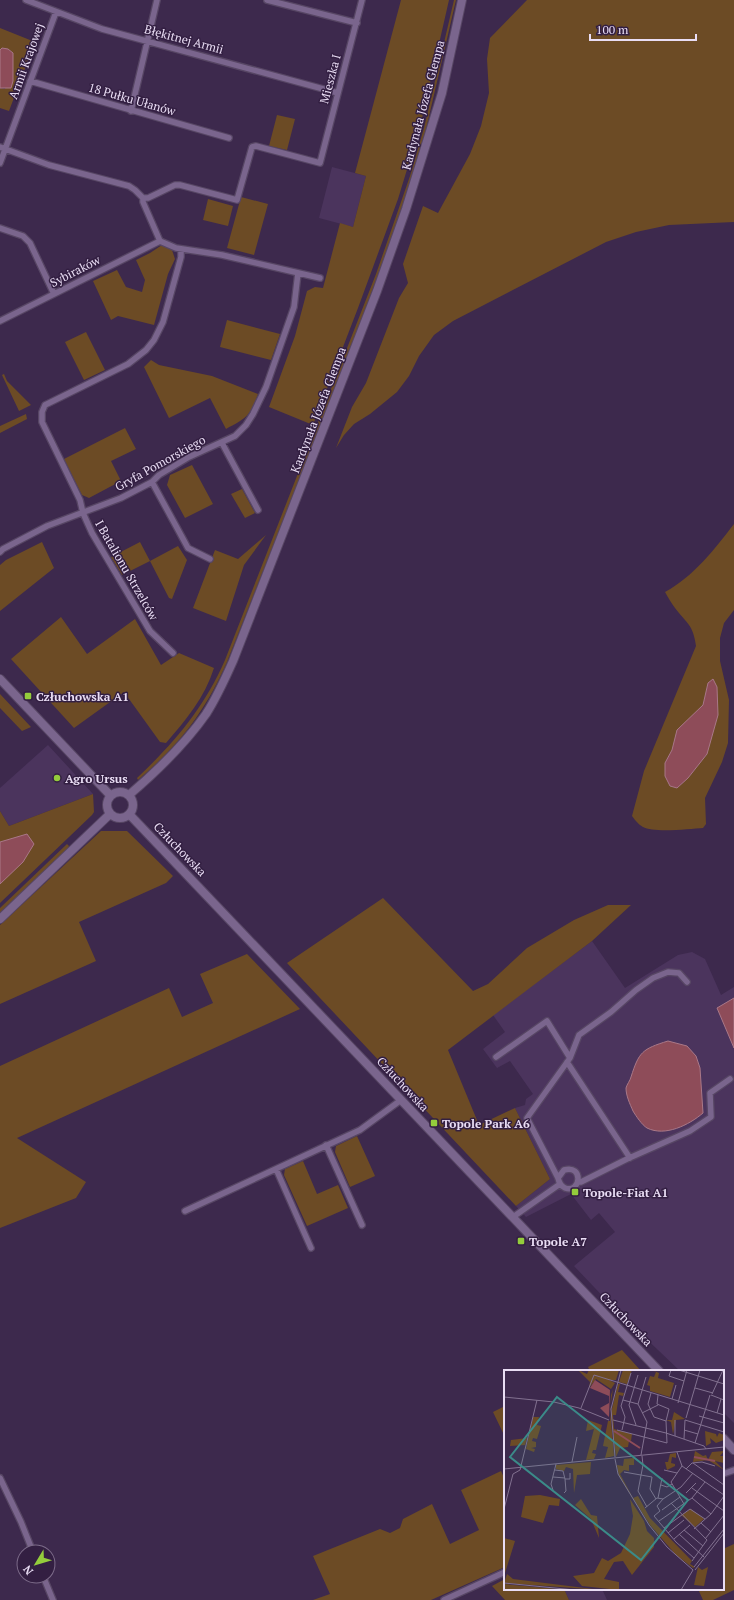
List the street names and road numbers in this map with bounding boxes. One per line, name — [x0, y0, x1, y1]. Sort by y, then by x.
street label: Armii Krajowej — [5, 21, 47, 101]
street label: Błękitnej Armii — [143, 21, 226, 57]
street label: Kardynała Józefa Glempa — [398, 38, 448, 172]
street label: Mieszka I — [316, 53, 344, 105]
street label: 18 Pułku Ułanów — [87, 79, 178, 119]
street label: Sybiraków — [47, 252, 103, 290]
street label: Kardynała Józefa Glempa — [287, 345, 349, 475]
street label: Gryfa Pomorskiego — [112, 432, 208, 494]
street label: I Batalionu Strzelców — [92, 517, 162, 623]
street label: Człuchowska — [150, 819, 210, 879]
street label: Człuchowska — [374, 1054, 432, 1114]
street label: Człuchowska — [596, 1289, 656, 1349]

